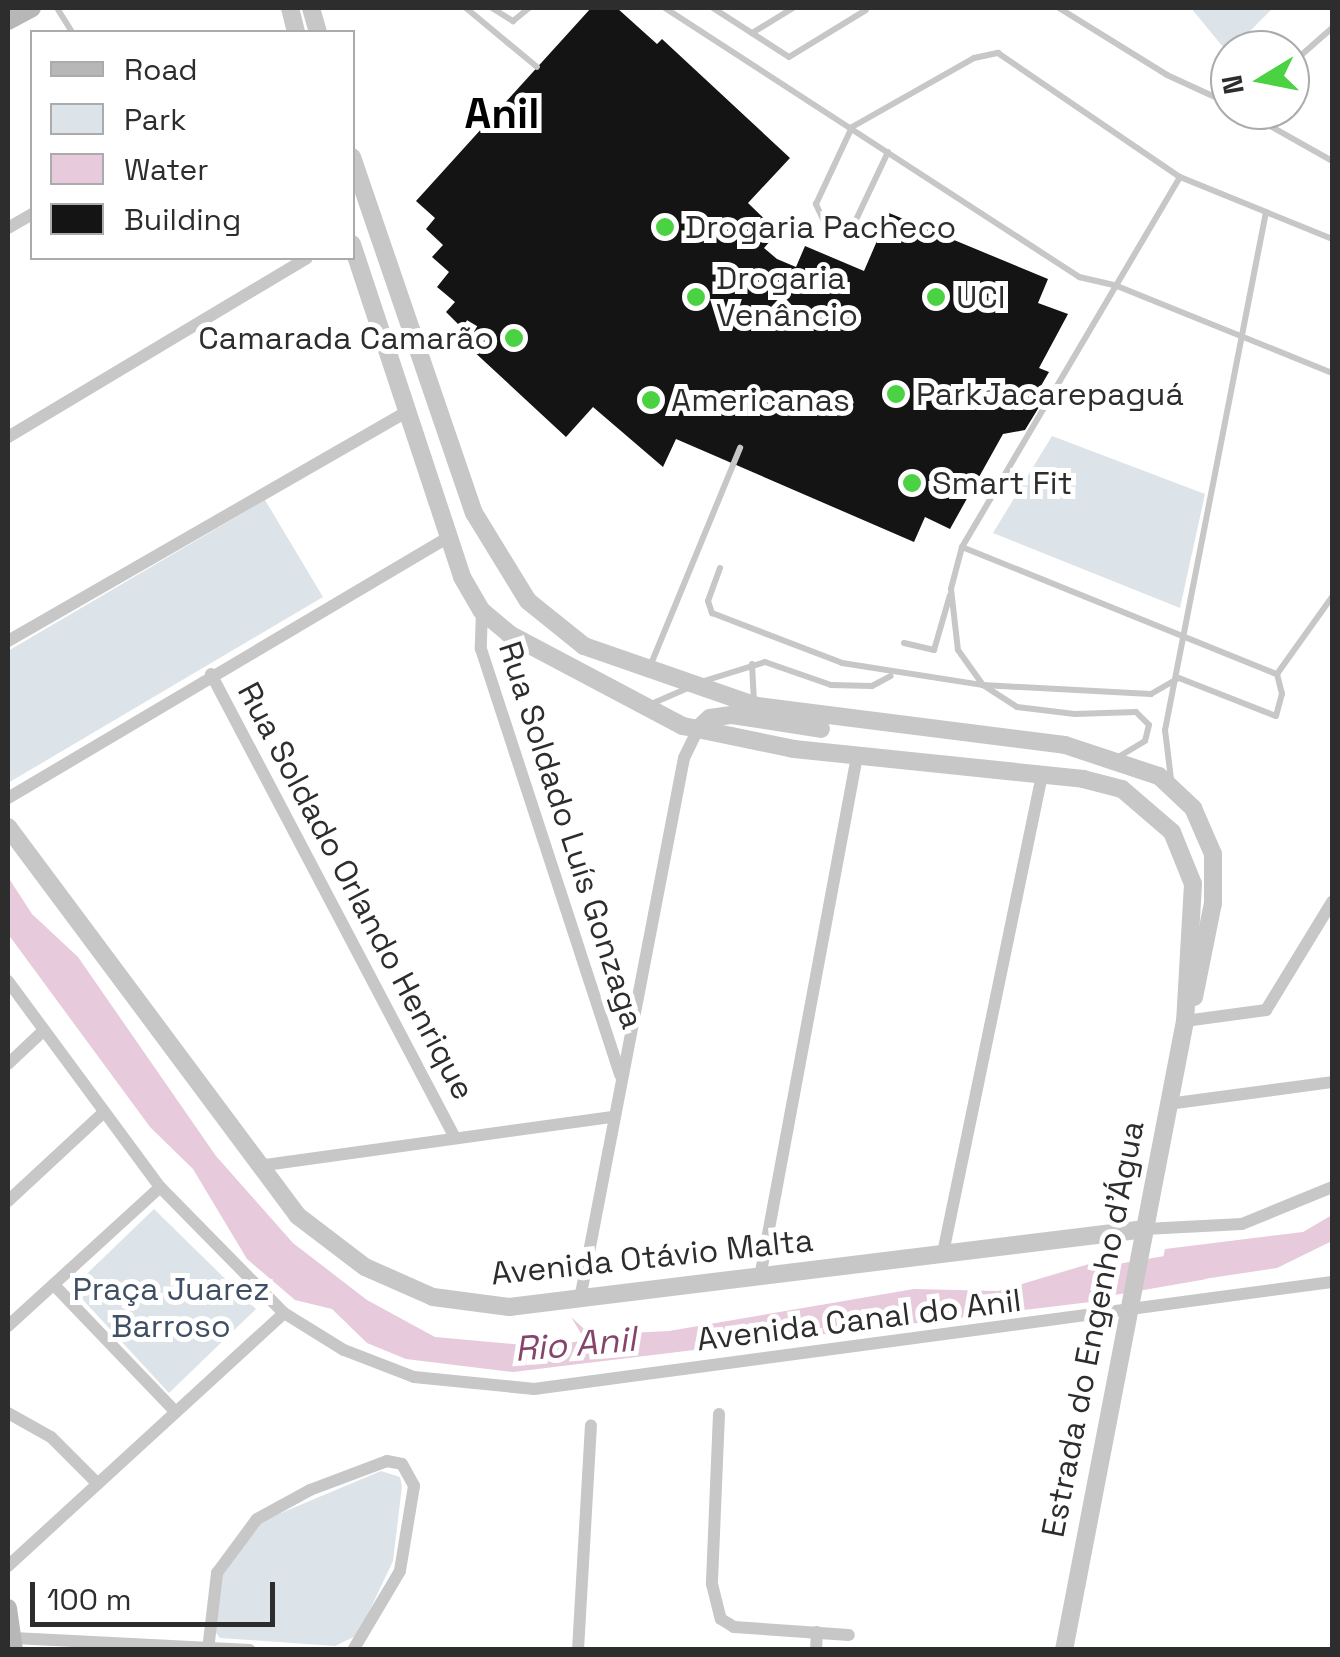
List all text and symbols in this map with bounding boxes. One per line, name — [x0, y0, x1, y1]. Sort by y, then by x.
legend — [30, 30, 355, 260]
north arrow — [1210, 30, 1310, 130]
text: Road — [124, 50, 198, 89]
text: N — [1213, 73, 1252, 97]
district label: Anil — [465, 89, 539, 139]
text: Park — [124, 100, 186, 139]
text: Water — [124, 150, 209, 189]
text: Building — [124, 200, 241, 239]
place label: Drogaria Pacheco — [685, 208, 956, 246]
marker: Drogaria Pacheco — [654, 216, 676, 238]
place label: Drogaria Venâncio — [716, 260, 858, 335]
place label: UCI — [956, 278, 1006, 316]
marker: Drogaria Venâncio — [685, 286, 707, 308]
marker: UCI — [925, 286, 947, 308]
place label: Camarada Camarão — [198, 319, 494, 357]
marker: Camarada Camarão — [503, 327, 525, 349]
place label: ParkJacarepaguá — [916, 375, 1184, 413]
place label: Americanas — [671, 381, 850, 419]
marker: ParkJacarepaguá — [885, 383, 907, 405]
marker: Americanas — [640, 389, 662, 411]
place label: Smart Fit — [932, 464, 1072, 502]
marker: Smart Fit — [901, 472, 923, 494]
street label: Rua Soldado Luís Gonzaga — [490, 637, 652, 1033]
street label: Rua Soldado Orlando Henrique — [229, 676, 483, 1106]
street label: Estrada do Engenho d'Água — [1034, 1117, 1152, 1541]
street label: Avenida Otávio Malta — [489, 1221, 815, 1293]
park label: Praça Juarez Barroso — [72, 1271, 270, 1346]
street label: Avenida Canal do Anil — [694, 1281, 1024, 1359]
water label: Rio Anil — [512, 1318, 638, 1370]
scale bar — [35, 1562, 280, 1624]
text: 100 m — [47, 1580, 132, 1619]

